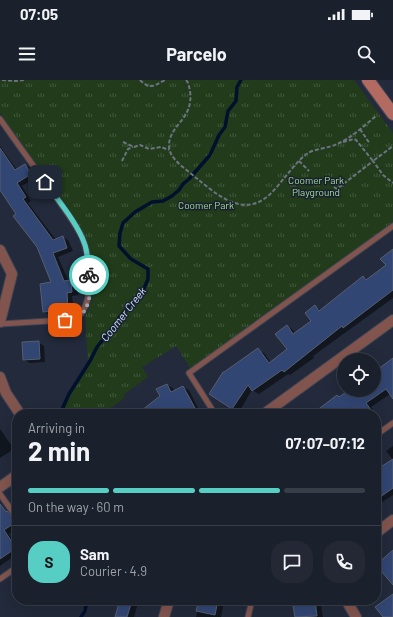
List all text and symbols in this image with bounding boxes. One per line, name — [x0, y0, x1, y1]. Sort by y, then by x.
text: 07:05 — [20, 5, 58, 23]
icon: menu — [16, 43, 38, 65]
text: Parcelo — [166, 43, 227, 65]
icon: search — [355, 43, 377, 65]
pin — [28, 165, 62, 199]
icon: home — [34, 171, 56, 193]
park label: Coomer Park Playground — [288, 174, 344, 198]
park label: Coomer Park — [178, 199, 234, 211]
courier — [69, 255, 109, 295]
icon: bike — [78, 264, 100, 286]
water label: Coomer Creek — [98, 284, 149, 344]
pin — [48, 303, 82, 337]
icon: bag — [54, 309, 76, 331]
map controls — [337, 353, 381, 397]
button: locate — [337, 353, 381, 397]
text: Arriving in — [28, 420, 85, 436]
text: 07:07–07:12 — [285, 434, 365, 452]
text: 2 min — [28, 435, 90, 466]
text: On the way · 60 m — [28, 499, 124, 515]
button: chat — [271, 541, 313, 583]
button: phone — [323, 541, 365, 583]
text: Sam — [80, 545, 109, 563]
text: S — [45, 553, 53, 571]
text: Courier · 4.9 — [80, 563, 147, 579]

